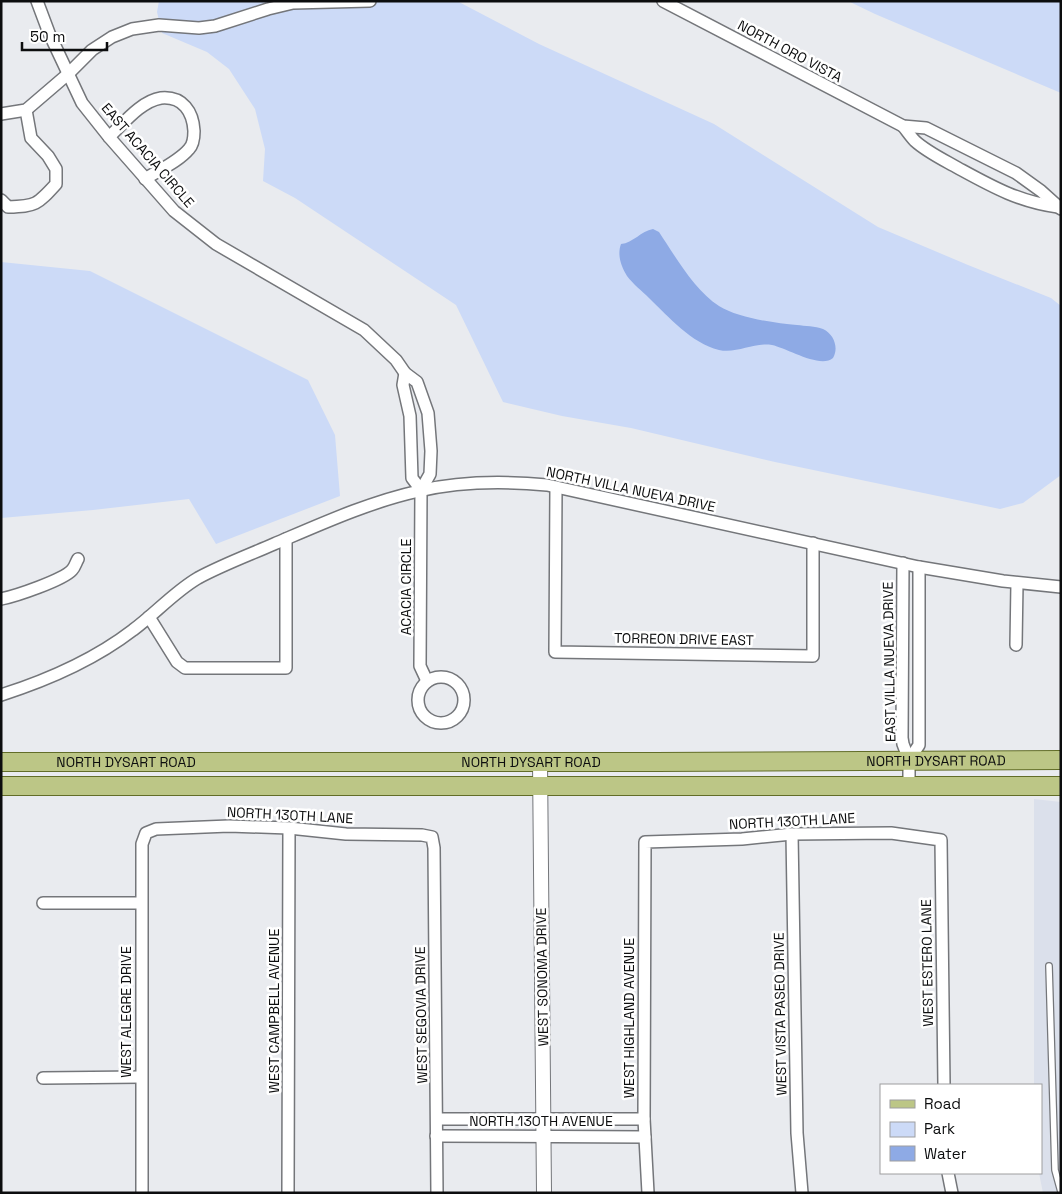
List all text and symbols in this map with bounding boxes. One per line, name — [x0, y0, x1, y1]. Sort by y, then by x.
street label: NORTH ORO VISTA — [735, 16, 845, 86]
scale bar — [22, 20, 108, 52]
text: 50 m — [30, 27, 65, 46]
street label: EAST ACACIA CIRCLE — [98, 99, 198, 211]
street label: NORTH VILLA NUEVA DRIVE — [545, 462, 717, 516]
street label: ACACIA CIRCLE — [397, 539, 415, 635]
street label: EAST VILLA NUEVA DRIVE — [879, 582, 899, 742]
street label: TORREON DRIVE EAST — [614, 629, 754, 649]
street label: NORTH DYSART ROAD — [866, 751, 1006, 770]
street label: NORTH DYSART ROAD — [56, 753, 196, 771]
street label: NORTH DYSART ROAD — [461, 753, 601, 771]
street label: NORTH 130TH LANE — [226, 803, 354, 827]
street label: NORTH 130TH LANE — [728, 809, 856, 833]
street label: WEST ESTERO LANE — [917, 899, 937, 1027]
street label: WEST SONOMA DRIVE — [532, 907, 552, 1047]
street label: WEST CAMPBELL AVENUE — [265, 929, 283, 1093]
street label: WEST VISTA PASEO DRIVE — [770, 932, 790, 1096]
street label: WEST HIGHLAND AVENUE — [620, 938, 638, 1098]
street label: WEST ALEGRE DRIVE — [117, 946, 135, 1078]
street label: WEST SEGOVIA DRIVE — [411, 946, 431, 1084]
legend — [880, 1084, 1042, 1174]
text: Road — [924, 1094, 961, 1113]
street label: NORTH 130TH AVENUE — [469, 1112, 613, 1130]
text: Park — [924, 1119, 955, 1138]
text: Water — [924, 1144, 967, 1163]

